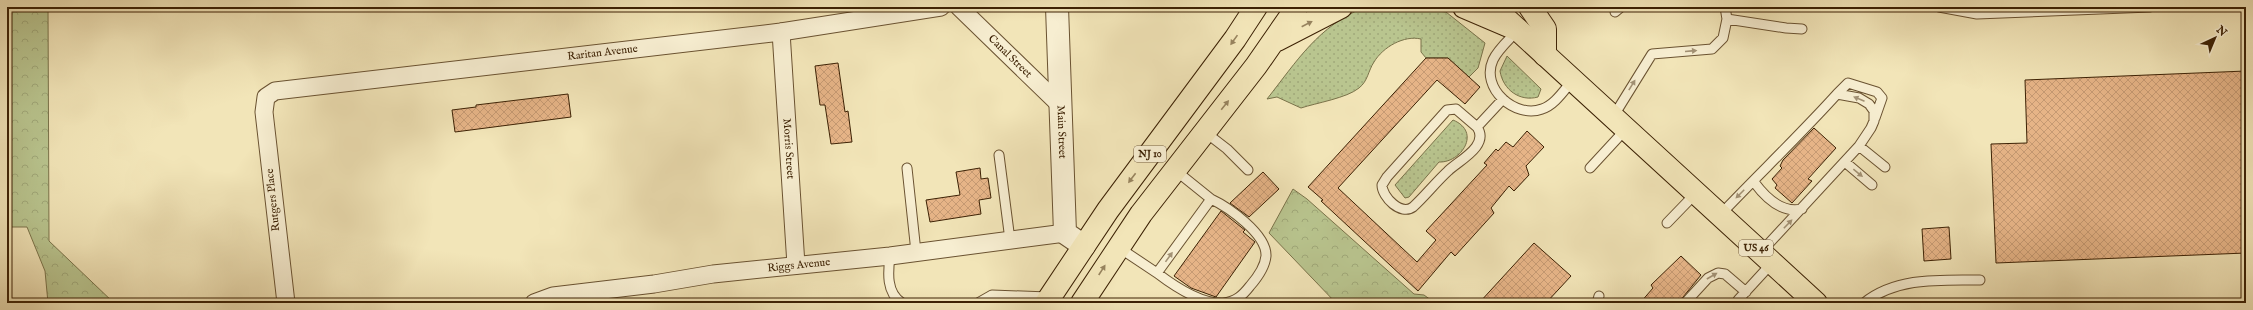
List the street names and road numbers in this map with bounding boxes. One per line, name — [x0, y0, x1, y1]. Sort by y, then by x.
street label: Canal Street — [985, 32, 1035, 81]
street label: Raritan Avenue — [567, 42, 638, 64]
street label: Main Street — [1053, 105, 1069, 159]
street label: Morris Street — [780, 118, 797, 180]
road number: NJ 10 — [1134, 146, 1166, 162]
street label: Rutgers Place — [263, 168, 283, 232]
road number: US 46 — [1739, 240, 1773, 256]
street label: Riggs Avenue — [767, 255, 831, 275]

